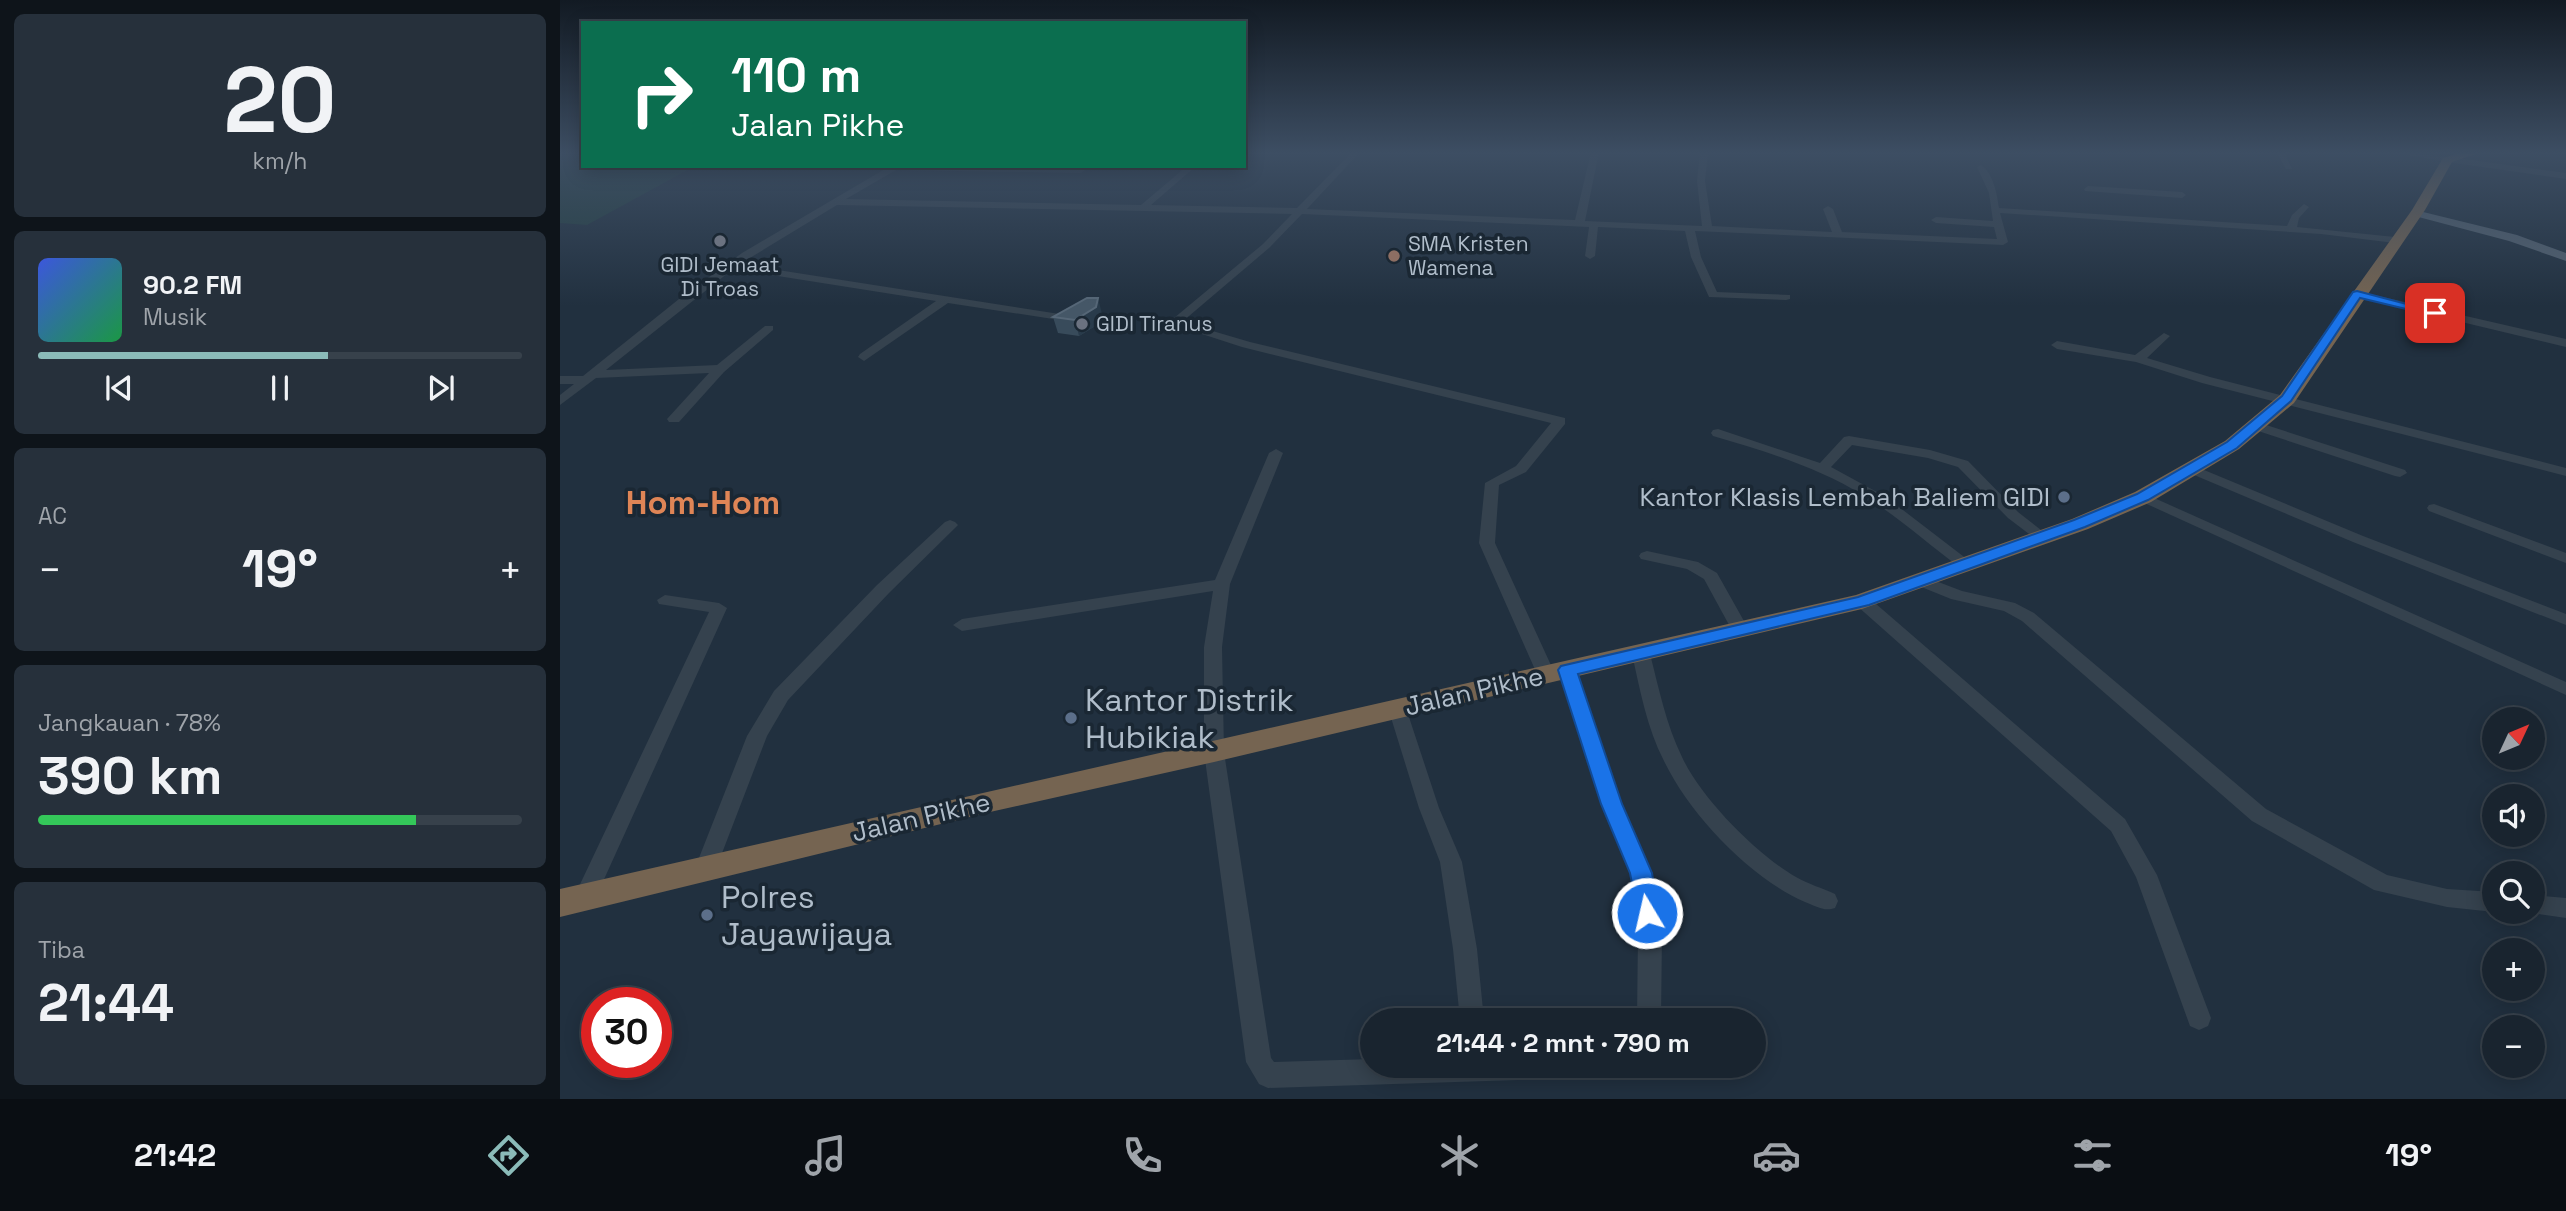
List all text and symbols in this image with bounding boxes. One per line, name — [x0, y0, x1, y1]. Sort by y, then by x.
text: 20 — [223, 42, 337, 159]
text: 110 m — [731, 44, 861, 106]
icon: right — [616, 49, 707, 140]
text: Jalan Pikhe — [731, 105, 905, 145]
text: km/h — [253, 146, 307, 176]
place label: SMA Kristen Wamena — [1408, 230, 1529, 281]
marker: GIDI Jemaat Di Troas — [712, 233, 728, 249]
marker: SMA Kristen Wamena — [1386, 248, 1402, 264]
place label: GIDI Jemaat Di Troas — [661, 251, 779, 302]
text: 90.2 FM — [143, 268, 242, 302]
pin — [2405, 283, 2465, 343]
icon: arrive — [2416, 294, 2454, 332]
text: Musik — [143, 302, 207, 332]
place label: GIDI Tiranus — [1096, 310, 1212, 337]
marker: GIDI Tiranus — [1074, 316, 1090, 332]
icon: previous — [100, 369, 138, 407]
icon: pause — [261, 369, 299, 407]
icon: next — [422, 369, 460, 407]
place label: Kantor Klasis Lembah Baliem GIDI — [1639, 480, 2050, 514]
district label: Hom-Hom — [626, 482, 780, 524]
marker: Kantor Klasis Lembah Baliem GIDI — [2056, 489, 2072, 505]
text: AC — [38, 501, 67, 531]
text: 19° — [242, 536, 318, 602]
text: − — [38, 546, 62, 594]
text: + — [498, 546, 522, 594]
street label: Jalan Pikhe — [1401, 659, 1547, 723]
place label: Kantor Distrik Hubikiak — [1085, 680, 1294, 757]
north arrow — [2482, 707, 2544, 770]
map controls — [2482, 707, 2545, 1078]
text: Jangkauan · 78% — [38, 708, 221, 738]
marker: Kantor Distrik Hubikiak — [1063, 710, 1079, 726]
text: 390 km — [38, 743, 222, 809]
button: sound — [2482, 784, 2545, 847]
street label: Jalan Pikhe — [848, 785, 994, 849]
button: search — [2482, 861, 2545, 924]
position arrow — [1610, 876, 1684, 950]
place label: Polres Jayawijaya — [721, 877, 892, 954]
marker: Polres Jayawijaya — [699, 907, 715, 923]
text: Tiba — [38, 935, 85, 965]
button: + — [2482, 938, 2545, 1001]
text: 21:44 — [38, 970, 174, 1036]
speed limit sign: 30 — [581, 987, 672, 1078]
button: − — [2482, 1015, 2545, 1078]
text: 21:44 · 2 mnt · 790 m — [1436, 1026, 1690, 1060]
icon: directions — [484, 1131, 533, 1180]
icon: music — [801, 1131, 850, 1180]
icon: phone — [1118, 1131, 1167, 1180]
icon: climate — [1435, 1131, 1484, 1180]
icon: car — [1752, 1131, 1801, 1180]
icon: filters — [2068, 1131, 2117, 1180]
text: 21:42 — [134, 1135, 216, 1175]
text: 19° — [2385, 1135, 2432, 1175]

